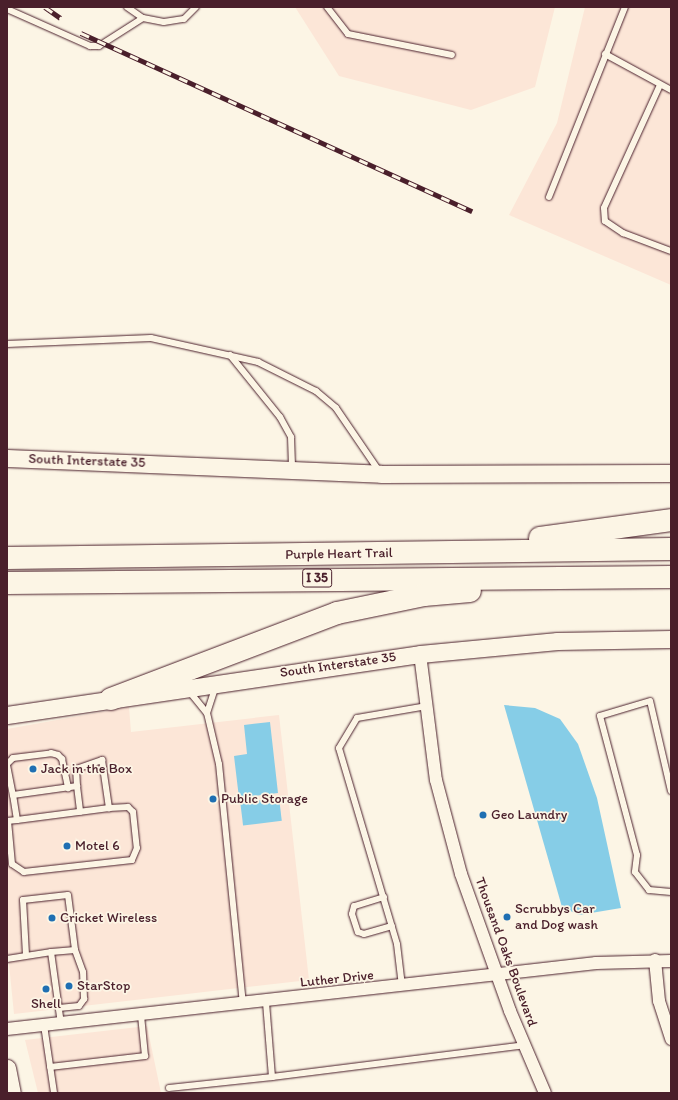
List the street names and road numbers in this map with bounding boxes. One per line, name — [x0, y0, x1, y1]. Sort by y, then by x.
street label: South Interstate 35 — [28, 451, 146, 471]
street label: Purple Heart Trail — [286, 545, 392, 563]
road number: I 35 — [302, 567, 332, 589]
street label: South Interstate 35 — [279, 649, 397, 681]
street label: Thousand Oaks Boulevard — [471, 875, 541, 1029]
street label: Luther Drive — [299, 967, 375, 991]

